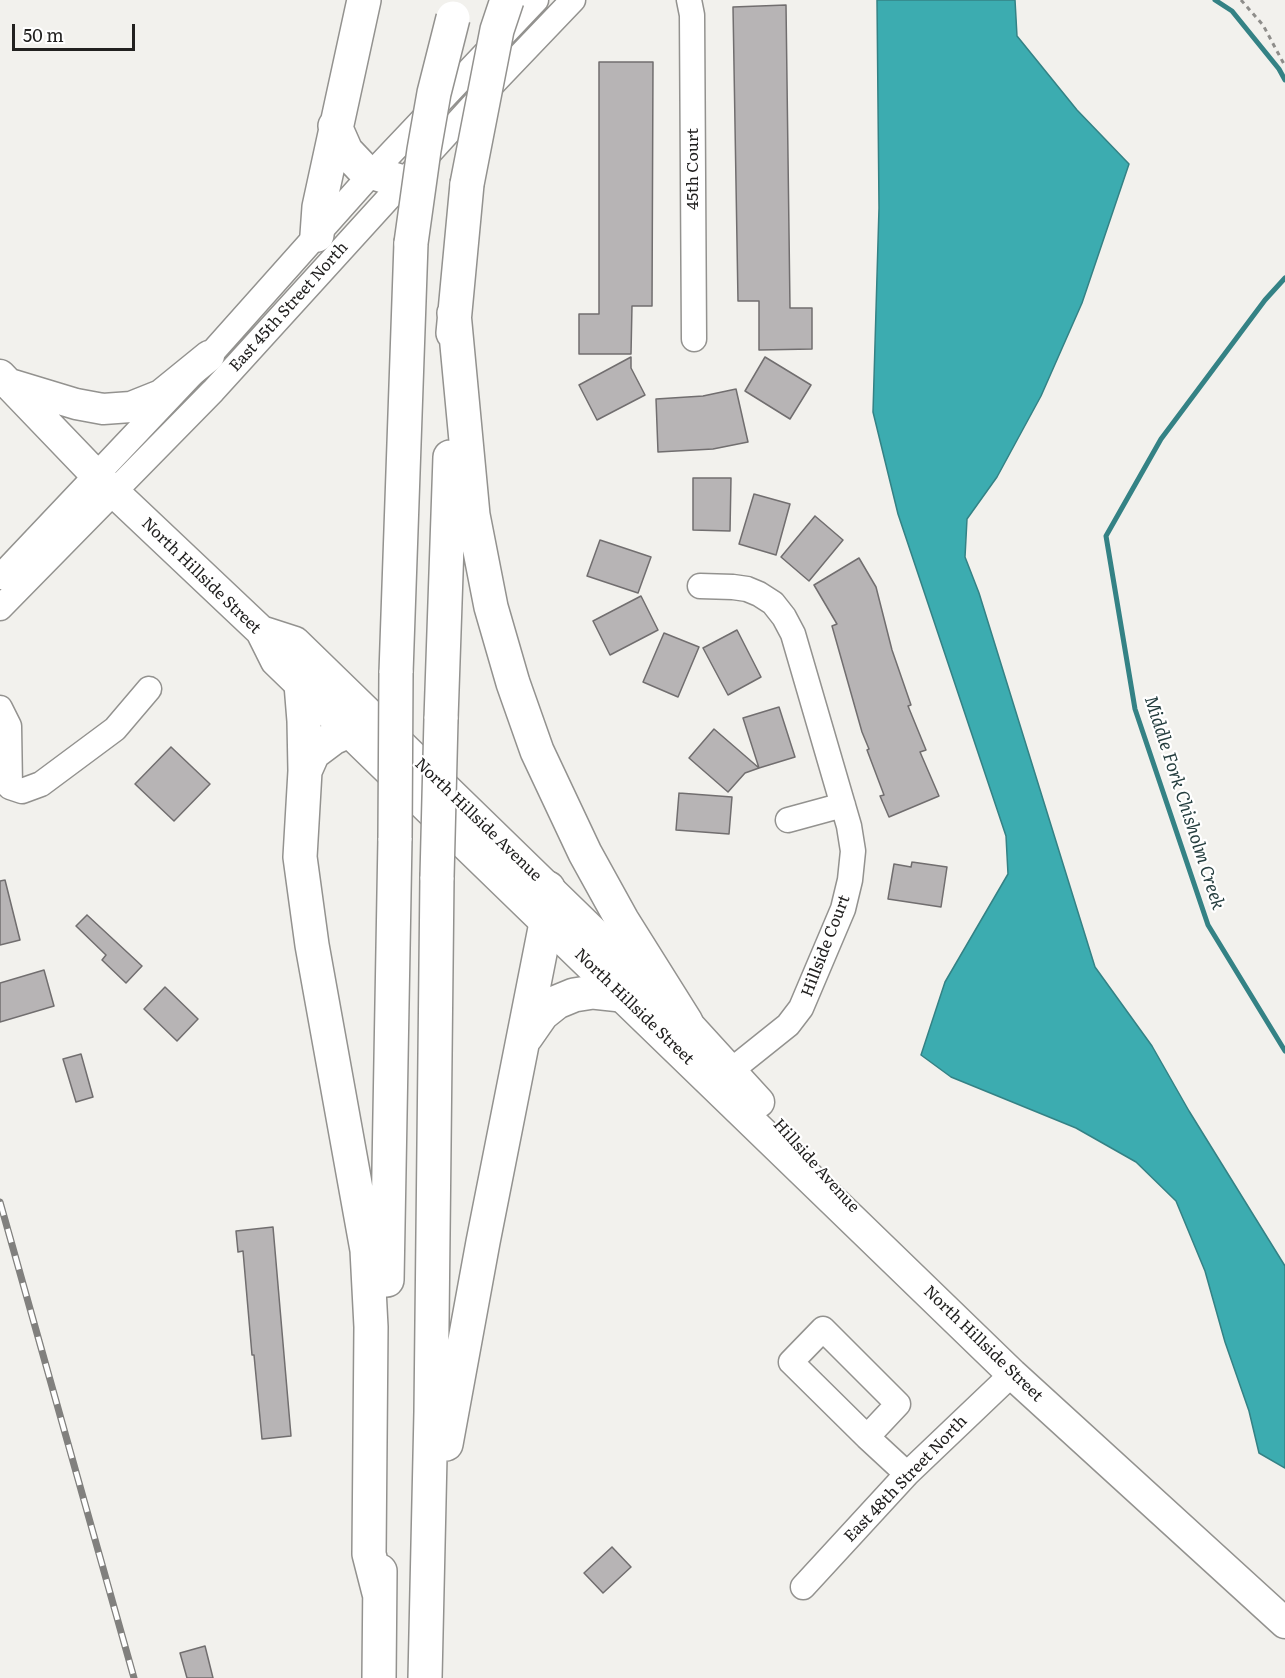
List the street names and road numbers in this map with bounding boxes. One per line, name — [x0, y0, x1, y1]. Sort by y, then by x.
street label: 45th Court — [683, 128, 703, 210]
street label: East 45th Street North — [226, 238, 352, 376]
street label: North Hillside Street — [137, 514, 265, 638]
street label: North Hillside Avenue — [411, 754, 545, 886]
street label: Hillside Court — [798, 892, 854, 1000]
street label: North Hillside Street — [570, 945, 698, 1069]
street label: Hillside Avenue — [769, 1115, 863, 1217]
street label: North Hillside Street — [919, 1282, 1047, 1406]
street label: East 48th Street North — [841, 1412, 971, 1546]

